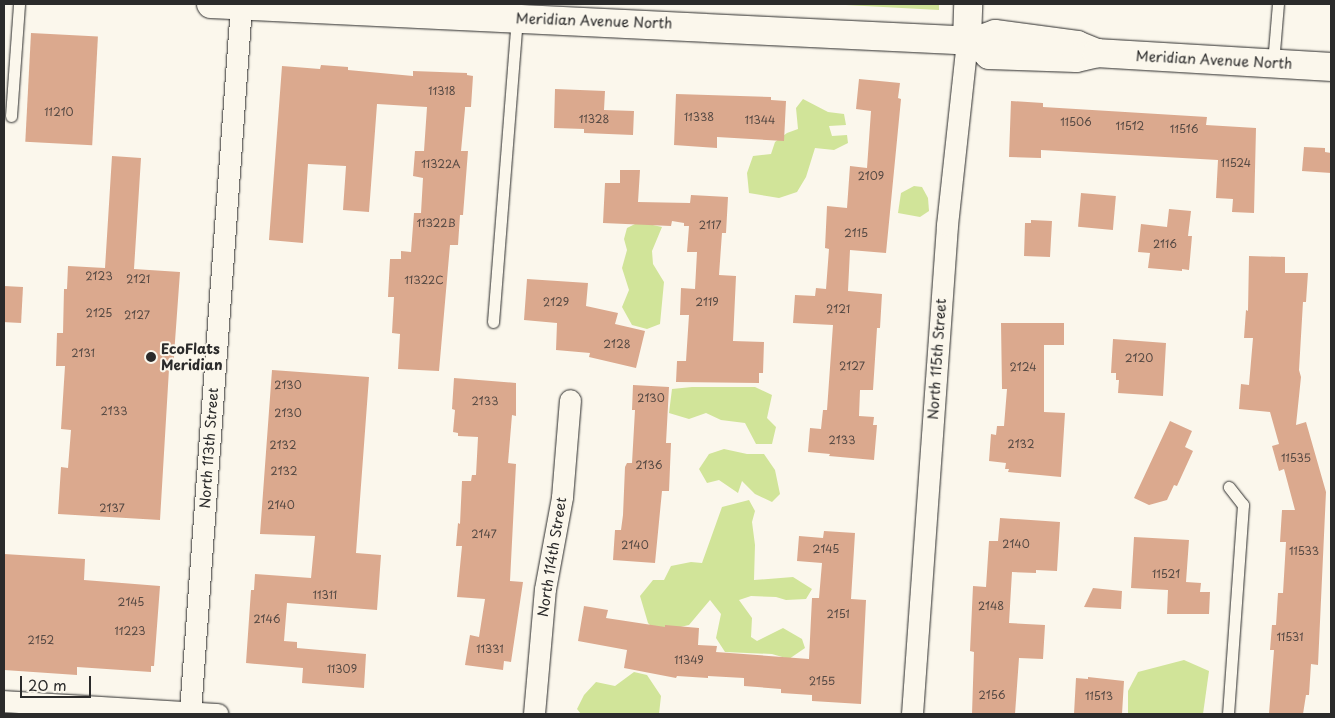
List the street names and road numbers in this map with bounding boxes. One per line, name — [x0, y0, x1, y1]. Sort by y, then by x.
street label: Meridian Avenue North — [516, 10, 672, 32]
street label: Meridian Avenue North — [1136, 48, 1292, 72]
street label: North 115th Street — [924, 296, 950, 422]
street label: North 113th Street — [196, 385, 222, 511]
street label: North 114th Street — [534, 494, 570, 620]

